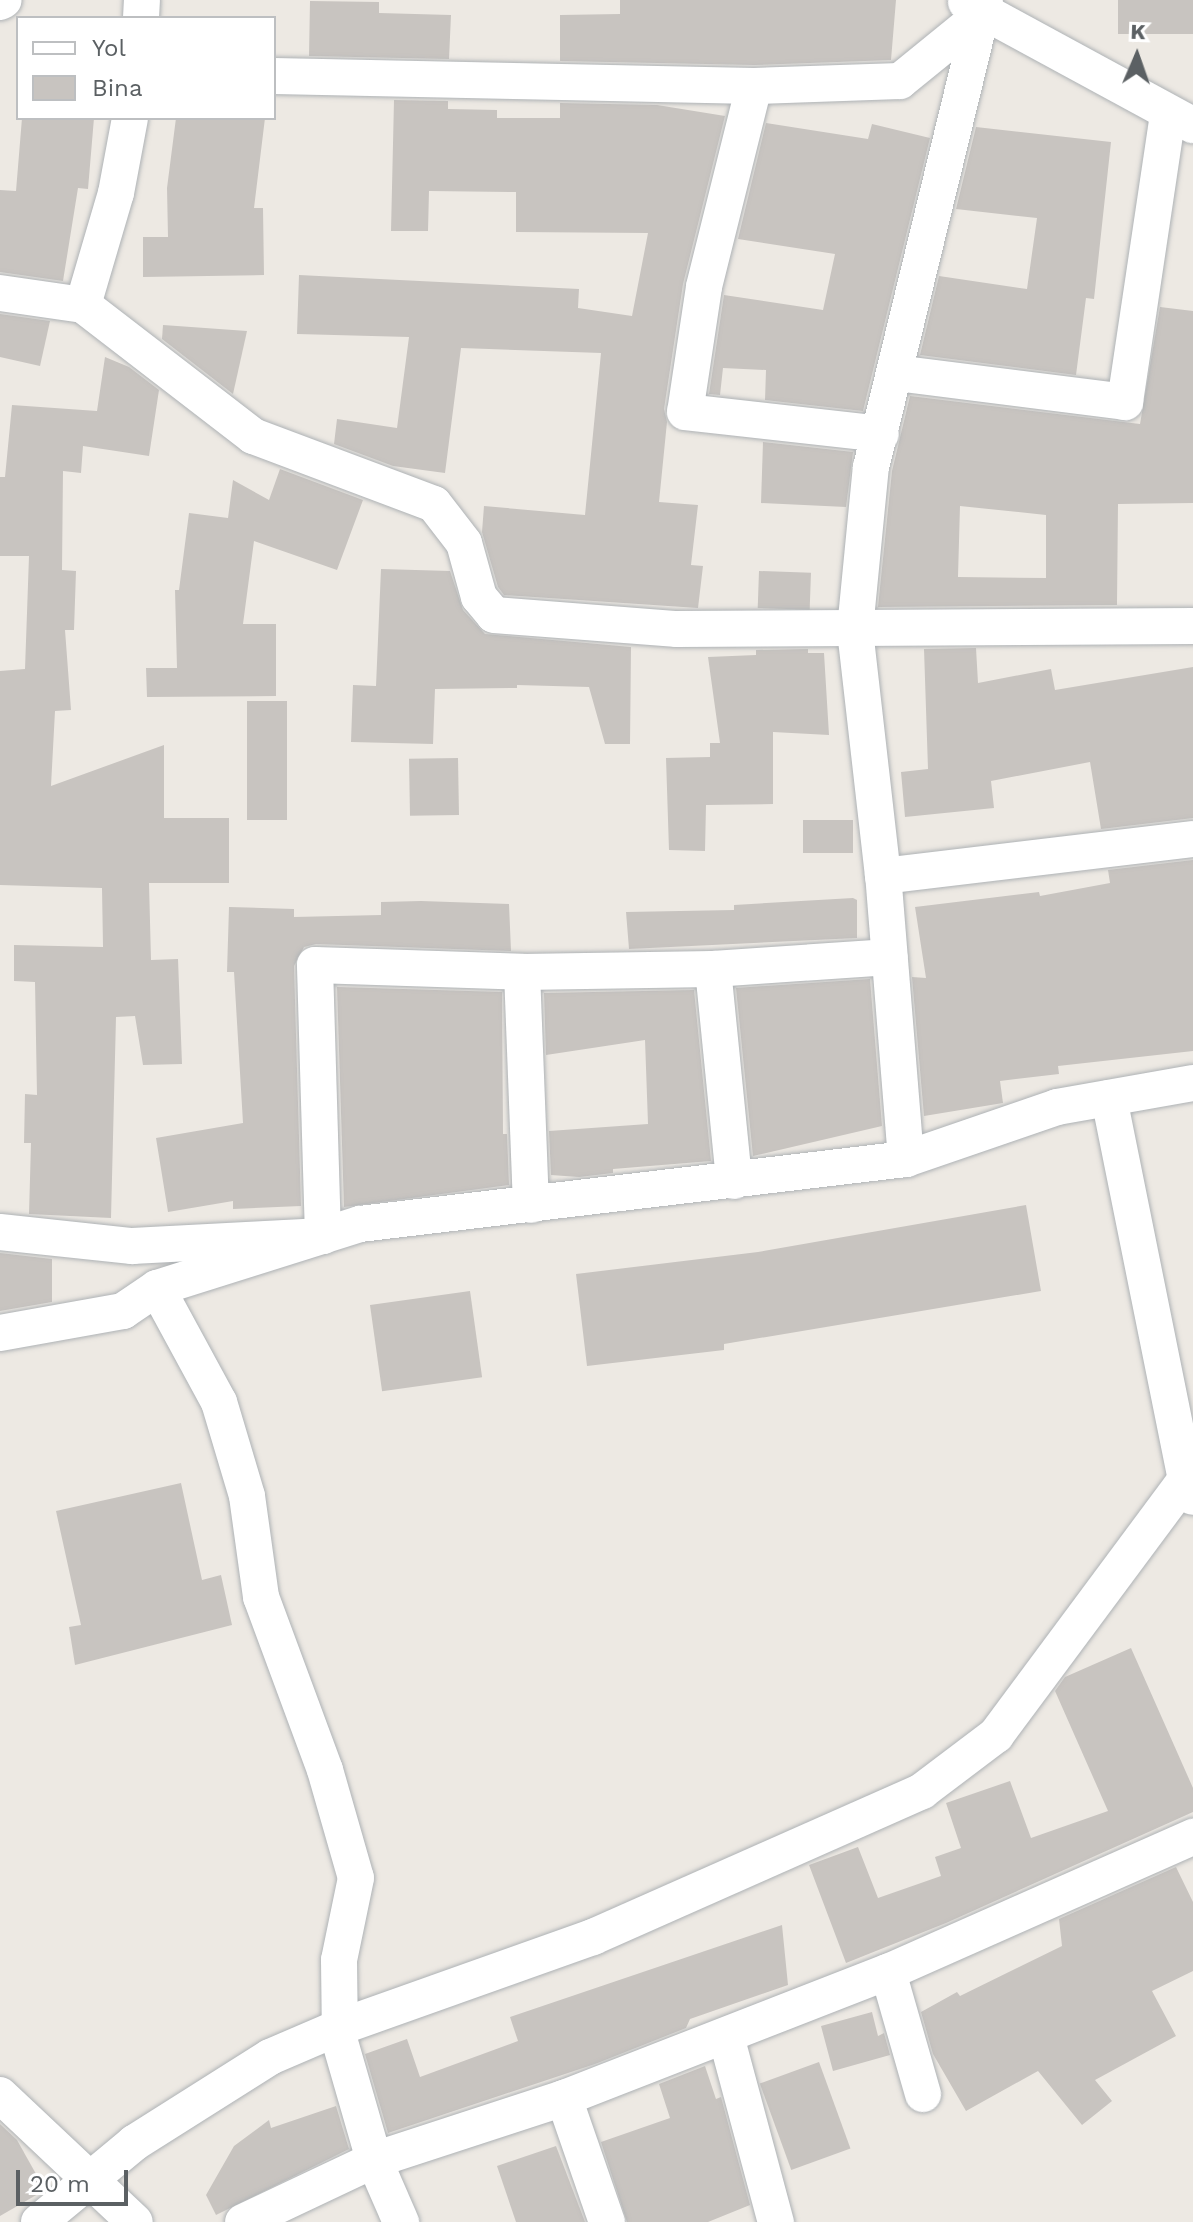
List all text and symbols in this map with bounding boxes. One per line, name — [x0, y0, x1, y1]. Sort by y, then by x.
legend — [16, 16, 276, 120]
north arrow — [1097, 16, 1177, 96]
text: K — [1130, 19, 1146, 44]
text: Yol — [92, 34, 126, 62]
text: Bina — [92, 74, 143, 102]
scale bar — [20, 2154, 132, 2204]
text: 20 m — [30, 2170, 90, 2198]

